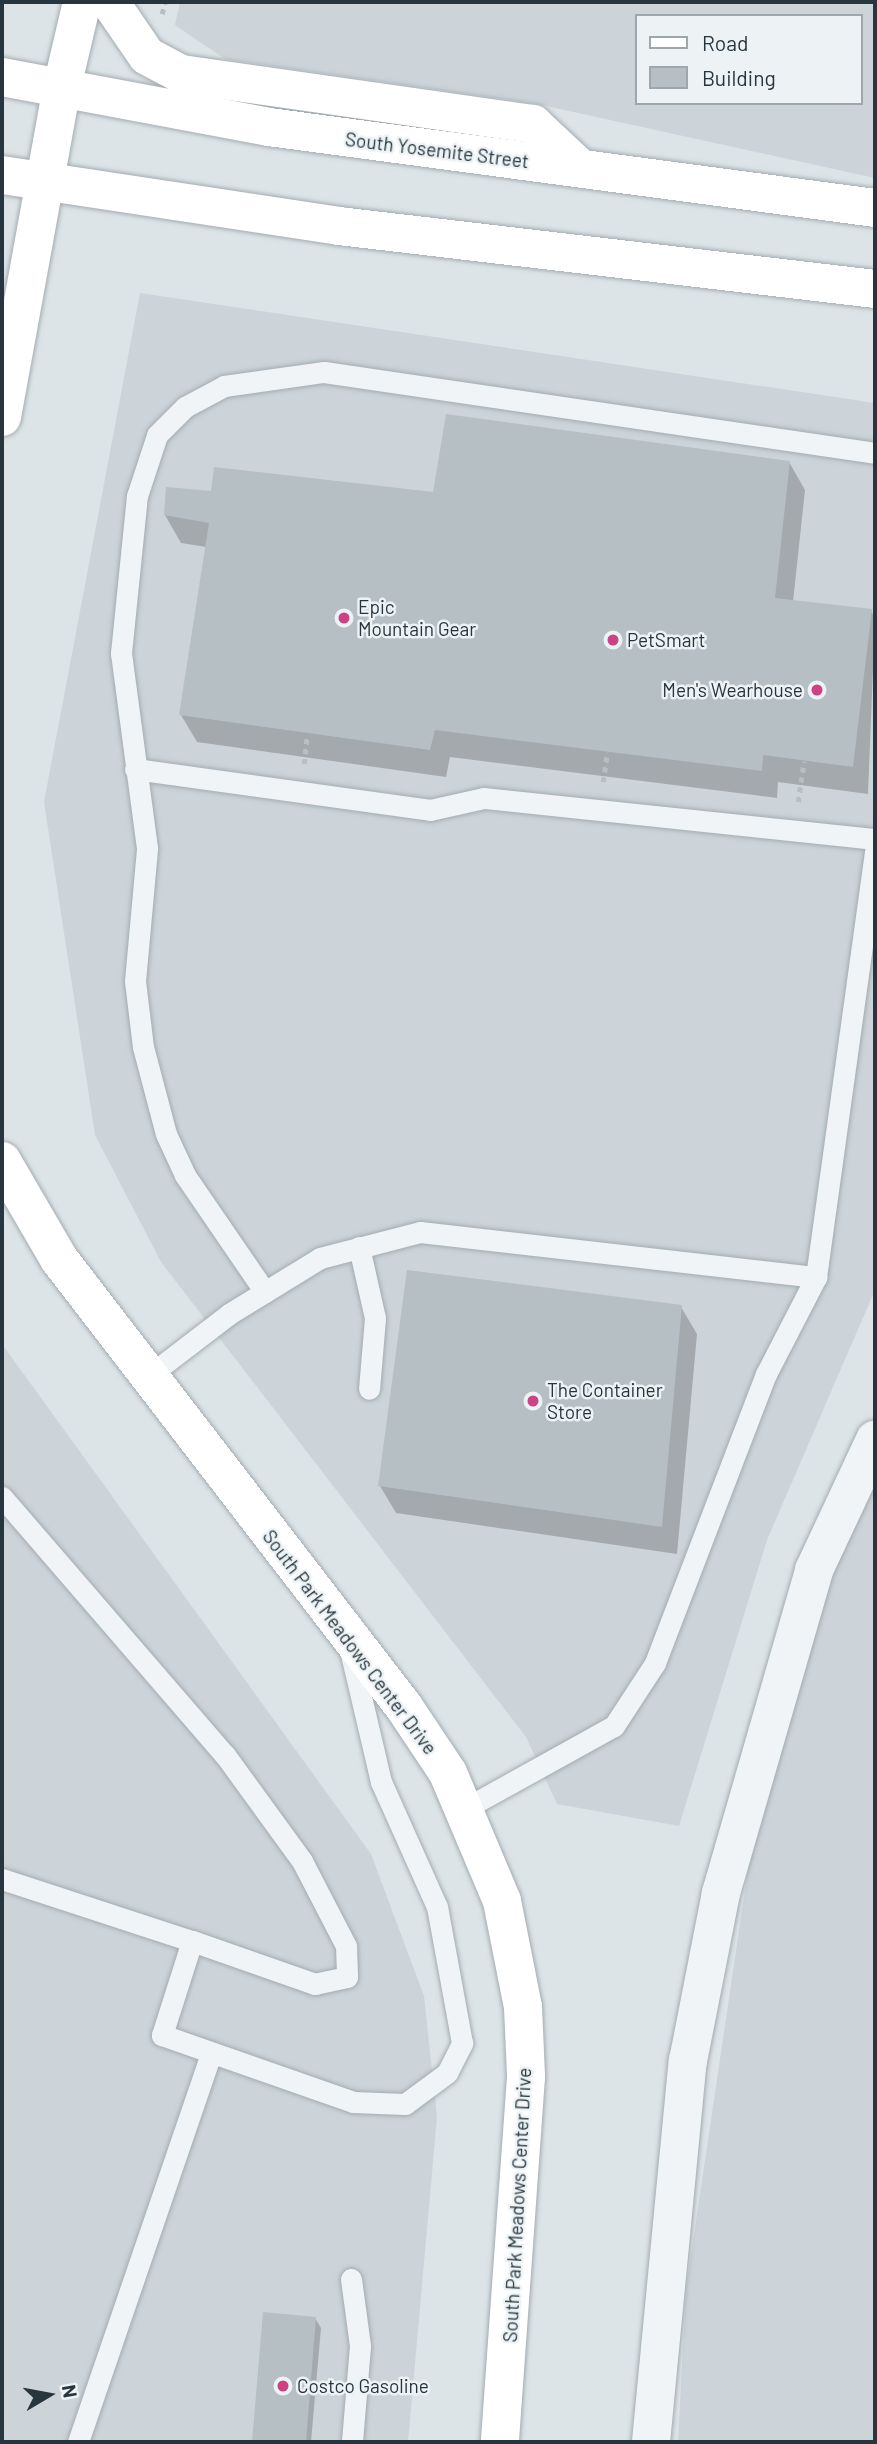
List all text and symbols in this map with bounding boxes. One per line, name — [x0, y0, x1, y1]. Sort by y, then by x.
legend — [636, 14, 863, 105]
text: Road — [702, 30, 748, 55]
text: Building — [702, 65, 776, 90]
street label: South Yosemite Street — [344, 127, 530, 173]
place label: Epic Mountain Gear — [358, 596, 476, 640]
marker: Epic Mountain Gear — [336, 610, 352, 626]
place label: PetSmart — [627, 629, 705, 651]
marker: PetSmart — [605, 632, 621, 648]
place label: Men's Wearhouse — [662, 679, 803, 701]
marker: Men's Wearhouse — [809, 682, 825, 698]
place label: The Container Store — [547, 1379, 663, 1423]
marker: The Container Store — [525, 1393, 541, 1409]
street label: South Park Meadows Center Drive — [258, 1525, 442, 1759]
street label: South Park Meadows Center Drive — [498, 2067, 536, 2343]
north arrow — [14, 2360, 84, 2430]
place label: Costco Gasoline — [297, 2375, 429, 2397]
marker: Costco Gasoline — [275, 2378, 291, 2394]
text: N — [58, 2383, 83, 2399]

